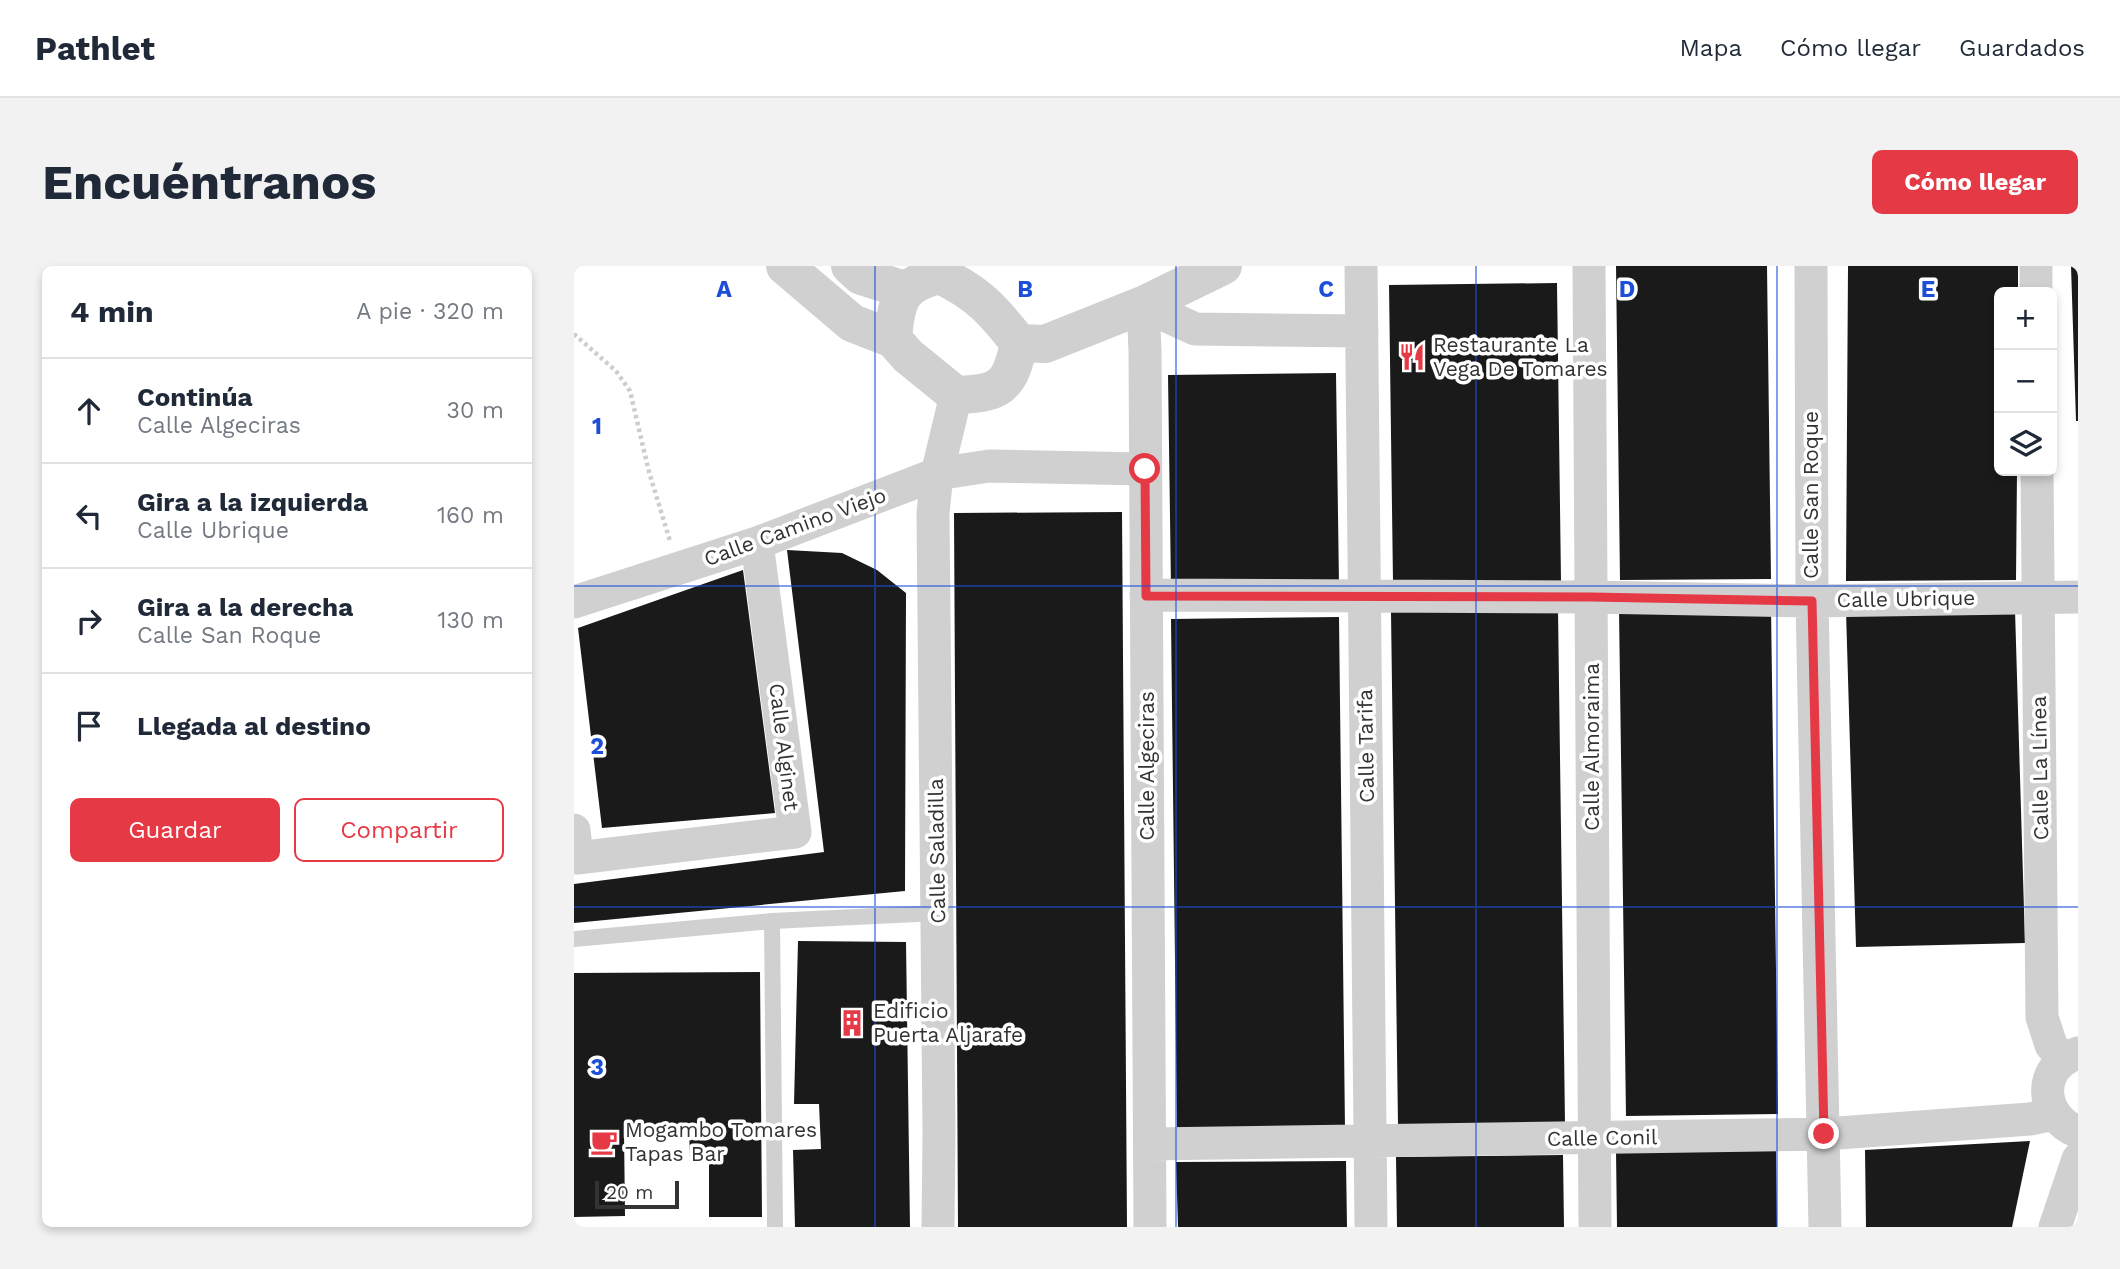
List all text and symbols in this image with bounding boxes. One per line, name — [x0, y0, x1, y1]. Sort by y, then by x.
text: Pathlet — [35, 29, 155, 68]
text: Mapa — [1680, 34, 1742, 62]
text: Cómo llegar — [1780, 34, 1921, 62]
text: Guardados — [1959, 34, 2085, 62]
button: Cómo llegar — [1872, 150, 2078, 214]
text: Encuéntranos — [42, 153, 376, 211]
text: A — [716, 276, 732, 303]
text: B — [1017, 276, 1033, 303]
text: C — [1318, 276, 1334, 303]
text: D — [1619, 276, 1635, 303]
text: E — [1921, 276, 1935, 303]
map controls — [1994, 287, 2057, 476]
button: + — [1994, 287, 2057, 350]
text: 4 min — [70, 294, 154, 329]
text: A pie · 320 m — [356, 298, 504, 325]
place label: Restaurante La Vega De Tomares — [1433, 332, 1608, 381]
restaurant icon: Restaurante La Vega De Tomares — [1397, 342, 1427, 372]
button: − — [1994, 350, 2057, 413]
text: Continúa — [137, 382, 253, 412]
icon: ahead — [70, 392, 108, 430]
text: 30 m — [447, 397, 504, 424]
street label: Calle San Roque — [1798, 411, 1823, 579]
text: Calle Algeciras — [137, 412, 301, 439]
text: 1 — [592, 413, 602, 440]
button: layers — [1994, 413, 2057, 476]
route start — [1129, 453, 1160, 484]
street label: Calle Camino Viejo — [700, 482, 889, 571]
text: Gira a la izquierda — [137, 487, 368, 517]
icon: left — [70, 497, 108, 535]
text: 160 m — [437, 502, 504, 529]
text: Calle Ubrique — [137, 517, 289, 544]
street label: Calle Ubrique — [1836, 585, 1976, 612]
text: Gira a la derecha — [137, 592, 353, 622]
icon: right — [70, 602, 108, 640]
text: 130 m — [438, 607, 504, 634]
text: Calle San Roque — [137, 622, 321, 649]
street label: Calle Almoraima — [1579, 663, 1604, 831]
street label: Calle Alginet — [764, 682, 805, 812]
street label: Calle Tarifa — [1352, 689, 1379, 803]
street label: Calle Algeciras — [1134, 691, 1159, 841]
street label: Calle La Línea — [2026, 695, 2053, 841]
icon: arrive — [70, 707, 108, 745]
text: Llegada al destino — [137, 711, 371, 741]
text: 2 — [590, 733, 604, 760]
street label: Calle Saladilla — [923, 778, 950, 924]
button: Guardar — [70, 798, 280, 862]
button: Compartir — [294, 798, 504, 862]
place label: Edificio Puerta Aljarafe — [873, 998, 1023, 1047]
building icon: Edificio Puerta Aljarafe — [837, 1008, 867, 1038]
text: 3 — [590, 1054, 604, 1081]
place label: Mogambo Tomares Tapas Bar — [625, 1117, 817, 1166]
route end — [1808, 1118, 1839, 1149]
street label: Calle Conil — [1547, 1124, 1658, 1151]
cafe icon: Mogambo Tomares Tapas Bar — [589, 1127, 619, 1157]
scale bar — [595, 1178, 679, 1210]
text: 20 m — [606, 1181, 653, 1204]

